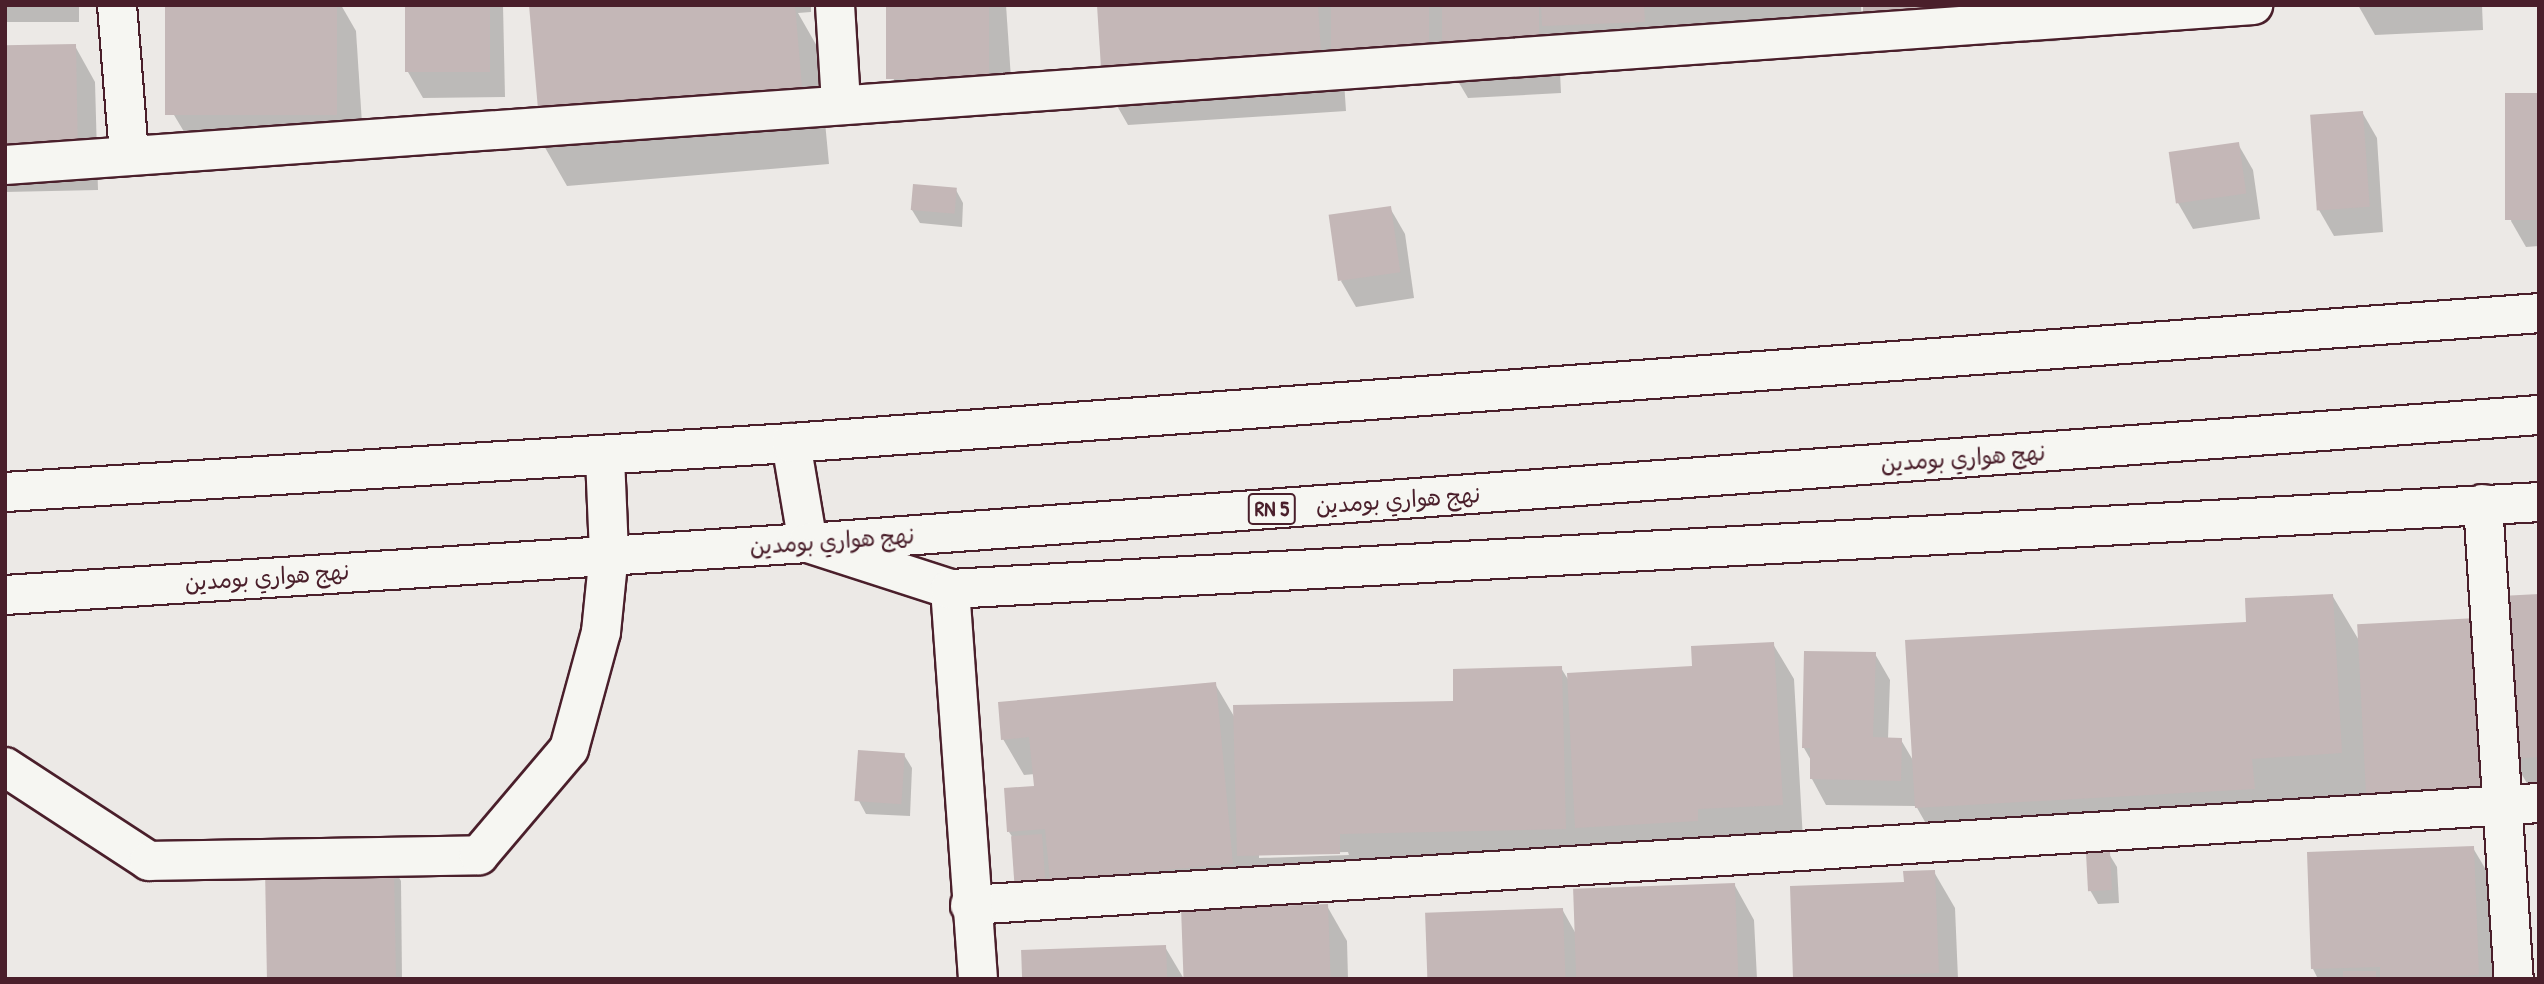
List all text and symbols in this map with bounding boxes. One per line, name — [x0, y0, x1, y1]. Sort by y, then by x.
street label: نهج هواري بومدين — [1880, 438, 2046, 478]
street label: نهج هواري بومدين — [1315, 480, 1481, 520]
road number: RN 5 — [1248, 491, 1296, 526]
street label: نهج هواري بومدين — [749, 521, 915, 561]
street label: نهج هواري بومدين — [184, 557, 350, 597]

